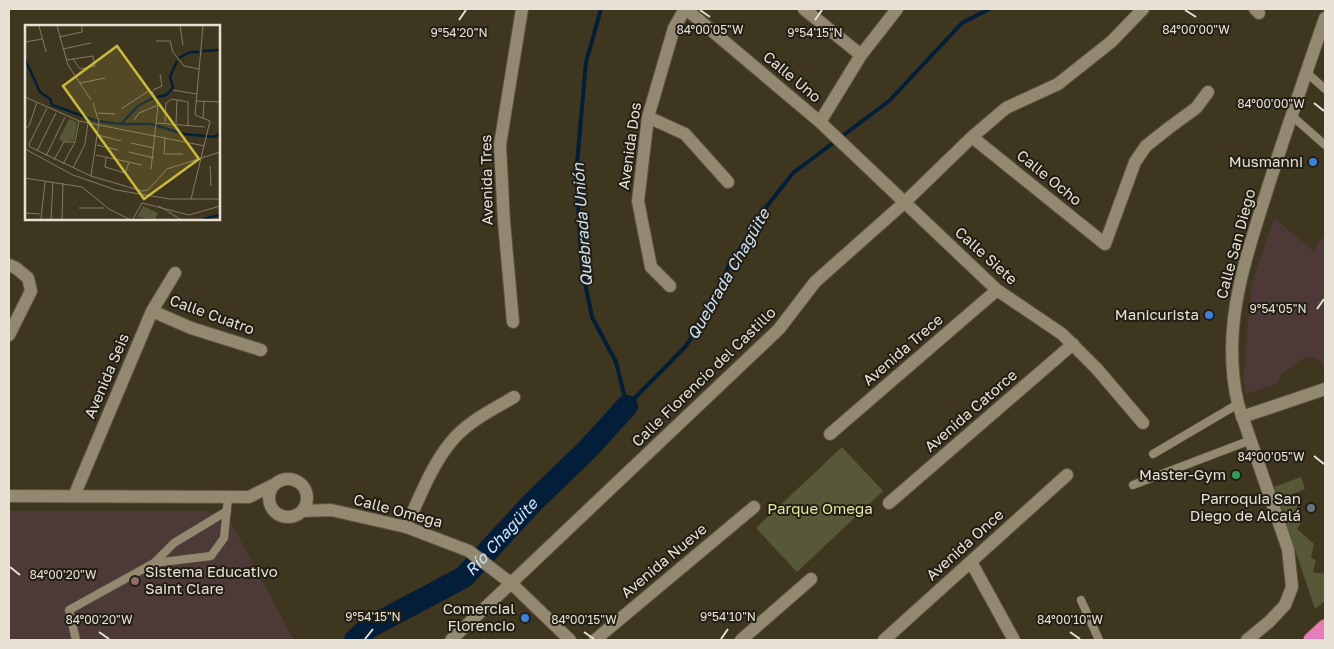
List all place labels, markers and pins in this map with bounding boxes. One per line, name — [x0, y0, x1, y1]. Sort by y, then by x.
place label: Musmanni — [1229, 152, 1303, 170]
marker: Musmanni — [1307, 156, 1319, 168]
place label: Manicurista — [1115, 305, 1199, 323]
marker: Manicurista — [1203, 309, 1215, 321]
place label: Master-Gym — [1139, 465, 1226, 483]
marker: Master-Gym — [1230, 469, 1242, 481]
place label: Parroquia San Diego de Alcalá — [1190, 489, 1301, 524]
marker: Parroquia San Diego de Alcalá — [1305, 502, 1317, 514]
place label: Sistema Educativo Saint Clare — [145, 562, 278, 597]
marker: Sistema Educativo Saint Clare — [129, 575, 141, 587]
place label: Comercial Florencio — [443, 599, 515, 634]
marker: Comercial Florencio — [519, 612, 531, 624]

